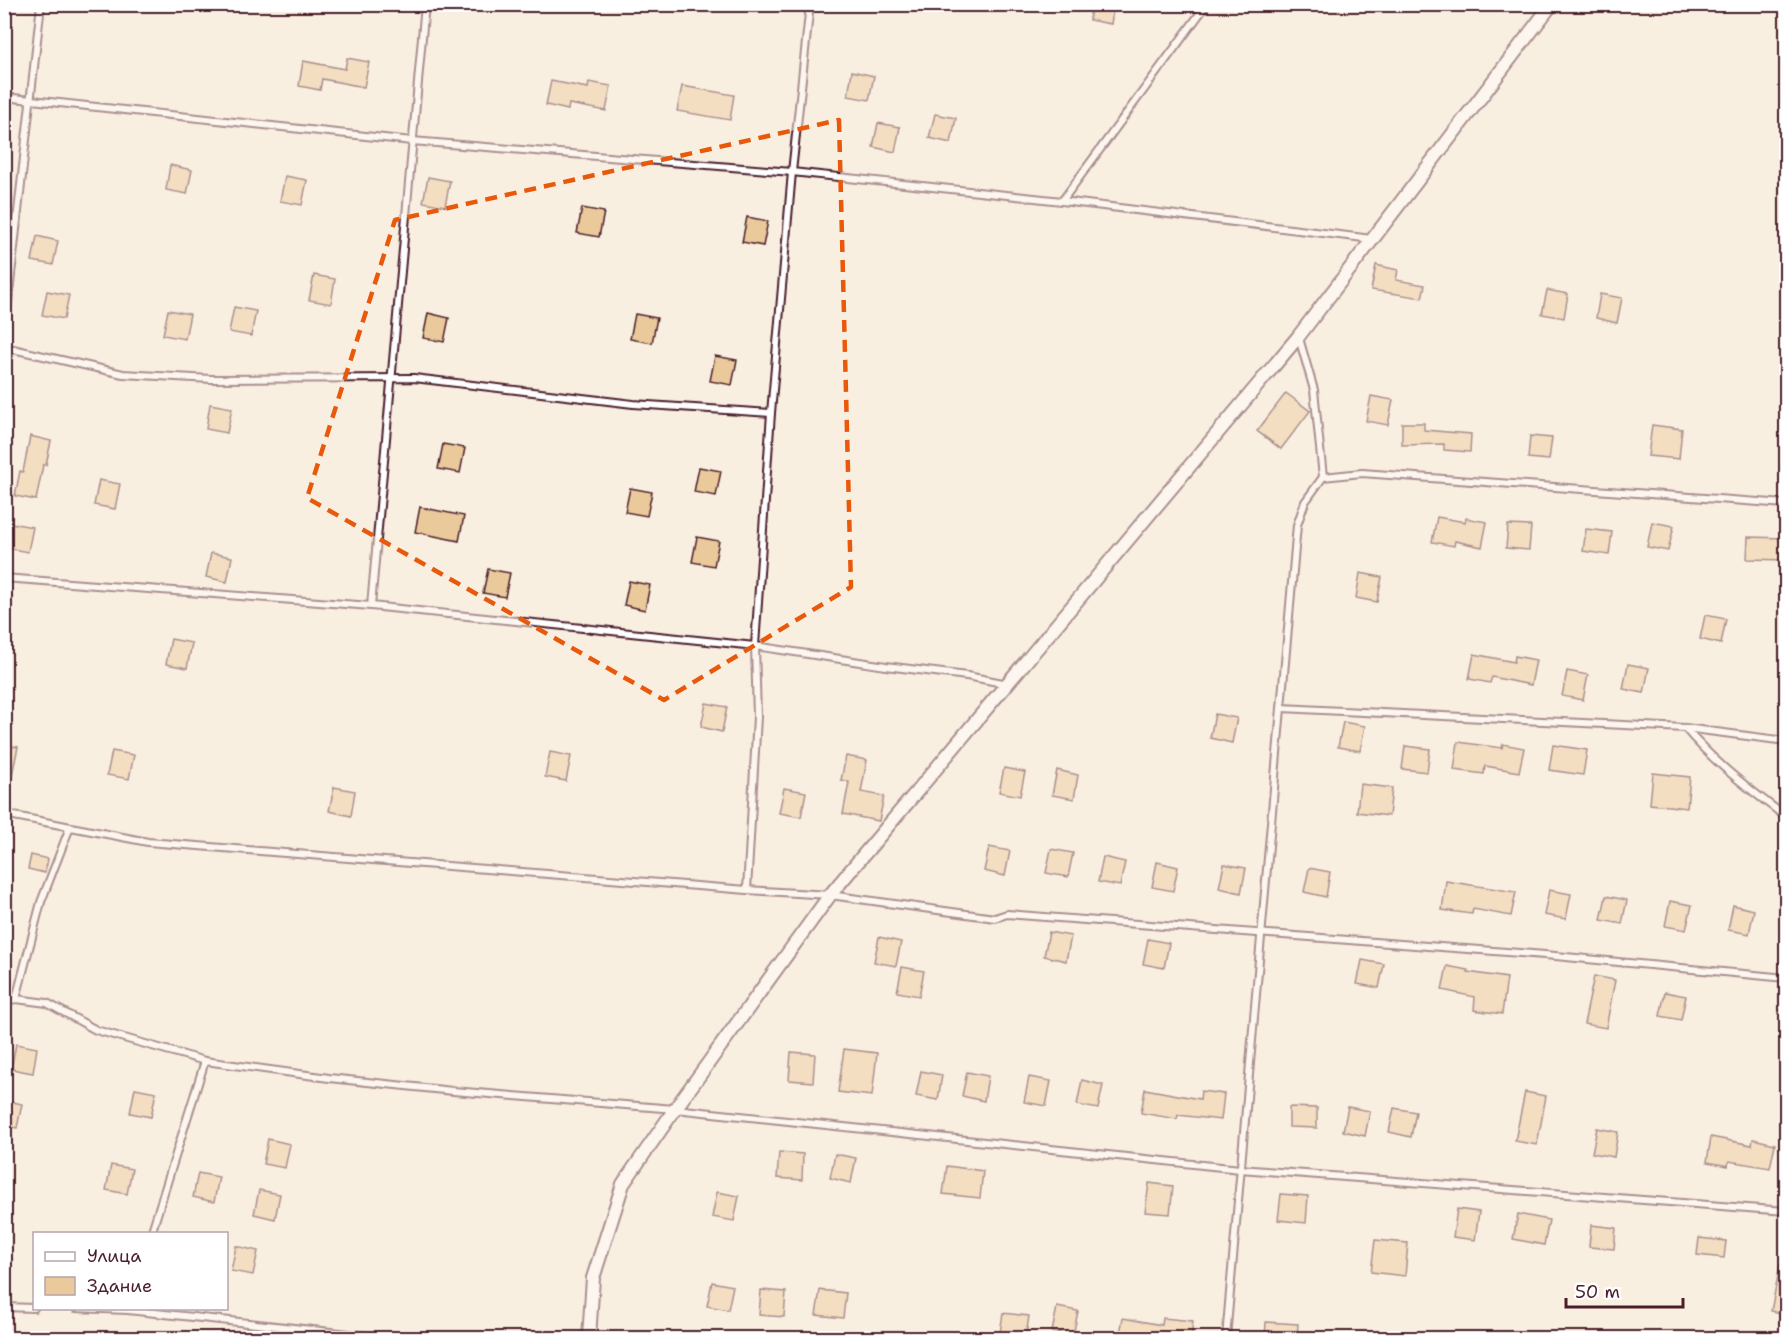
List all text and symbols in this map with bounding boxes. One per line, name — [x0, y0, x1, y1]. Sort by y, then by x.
legend — [33, 1232, 228, 1310]
text: Улица — [87, 1244, 141, 1268]
scale bar — [1566, 1271, 1683, 1309]
text: Здание — [87, 1274, 152, 1298]
text: 50 m — [1575, 1280, 1620, 1304]

